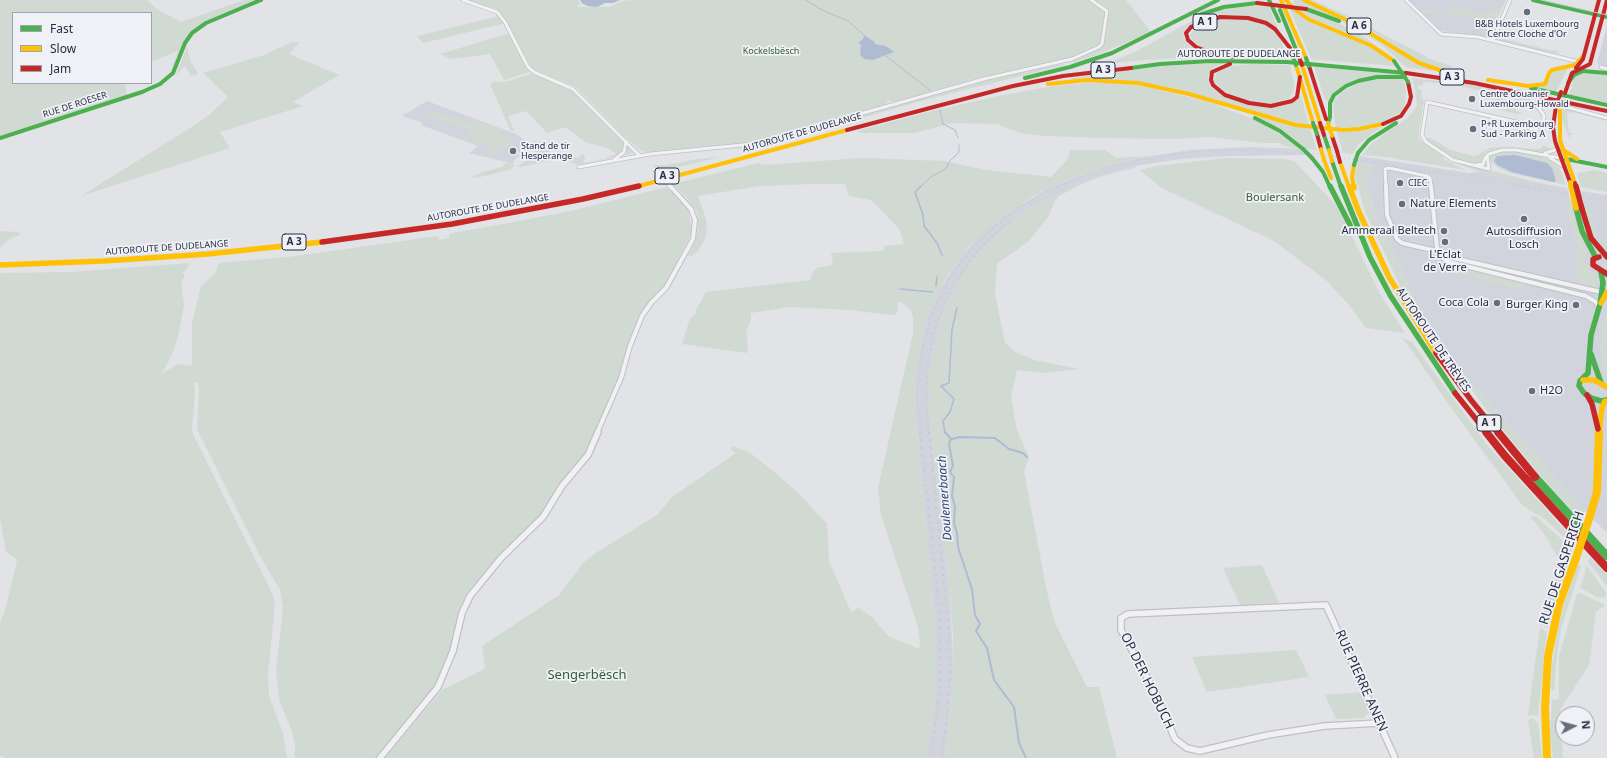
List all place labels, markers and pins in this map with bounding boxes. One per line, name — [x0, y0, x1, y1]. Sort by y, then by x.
marker: B&B Hotels Luxembourg Centre Cloche d'Or — [1522, 7, 1532, 17]
place label: B&B Hotels Luxembourg Centre Cloche d'Or — [1475, 19, 1579, 40]
place label: Centre douanier Luxembourg-Howald — [1480, 89, 1569, 110]
marker: Centre douanier Luxembourg-Howald — [1467, 94, 1477, 104]
place label: P+R Luxembourg Sud - Parking A — [1481, 119, 1554, 140]
marker: P+R Luxembourg Sud - Parking A — [1468, 124, 1478, 134]
place label: Stand de tir Hesperange — [521, 141, 572, 162]
marker: Stand de tir Hesperange — [508, 146, 518, 156]
marker: CIEC — [1395, 178, 1405, 188]
place label: CIEC — [1408, 178, 1427, 188]
place label: Nature Elements — [1410, 197, 1496, 211]
marker: Nature Elements — [1397, 199, 1407, 209]
marker: Autosdiffusion Losch — [1519, 214, 1529, 224]
place label: Ammeraal Beltech — [1341, 224, 1436, 238]
place label: Autosdiffusion Losch — [1486, 225, 1562, 251]
marker: Ammeraal Beltech — [1439, 226, 1449, 236]
marker: L'Eclat de Verre — [1440, 237, 1450, 247]
place label: L'Eclat de Verre — [1423, 248, 1467, 274]
place label: Coca Cola — [1438, 296, 1489, 310]
marker: Coca Cola — [1492, 298, 1502, 308]
place label: Burger King — [1506, 298, 1568, 312]
marker: Burger King — [1571, 300, 1581, 310]
place label: H2O — [1540, 384, 1563, 398]
marker: H2O — [1527, 386, 1537, 396]

